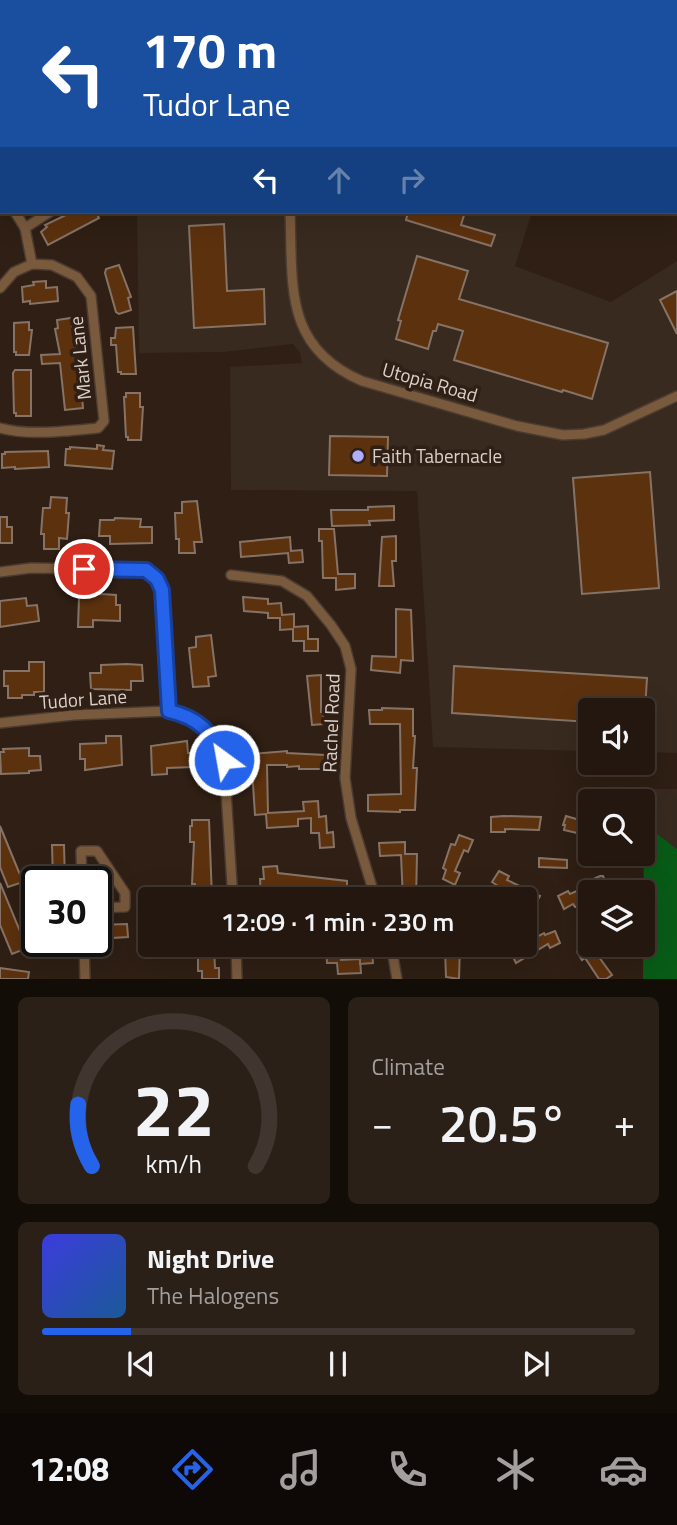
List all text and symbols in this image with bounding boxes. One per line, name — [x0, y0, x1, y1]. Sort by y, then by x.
text: 170 m — [143, 12, 277, 87]
icon: left — [28, 28, 119, 119]
text: Tudor Lane — [143, 80, 291, 128]
icon: left — [247, 161, 285, 199]
icon: ahead — [320, 161, 358, 199]
icon: right — [393, 161, 431, 199]
street label: Mark Lane — [61, 315, 98, 401]
street label: Utopia Road — [379, 354, 481, 409]
place label: Faith Tabernacle — [372, 441, 502, 470]
marker: Faith Tabernacle — [350, 448, 366, 464]
pin — [54, 539, 114, 599]
icon: arrive — [65, 550, 103, 588]
street label: Rachel Road — [314, 673, 347, 773]
street label: Tudor Lane — [38, 681, 128, 716]
map controls — [578, 698, 655, 957]
button: sound — [578, 698, 655, 775]
position arrow — [187, 723, 261, 797]
button: search — [578, 789, 655, 866]
speed limit sign: 30 — [21, 866, 112, 957]
button: layers — [578, 880, 655, 957]
text: 12:09 · 1 min · 230 m — [221, 902, 454, 941]
text: Climate — [372, 1049, 445, 1084]
text: 22 — [133, 1055, 215, 1165]
text: 20.5° — [439, 1083, 568, 1162]
text: − — [372, 1094, 393, 1152]
text: + — [614, 1094, 635, 1152]
text: km/h — [145, 1145, 202, 1183]
text: Night Drive — [147, 1239, 274, 1278]
text: The Halogens — [147, 1278, 279, 1313]
icon: previous — [122, 1345, 160, 1383]
icon: pause — [319, 1345, 357, 1383]
icon: next — [517, 1345, 555, 1383]
text: 12:08 — [29, 1445, 109, 1493]
icon: directions — [168, 1445, 217, 1494]
icon: music — [276, 1445, 325, 1494]
icon: phone — [383, 1445, 432, 1494]
icon: climate — [491, 1445, 540, 1494]
icon: car — [599, 1445, 648, 1494]

